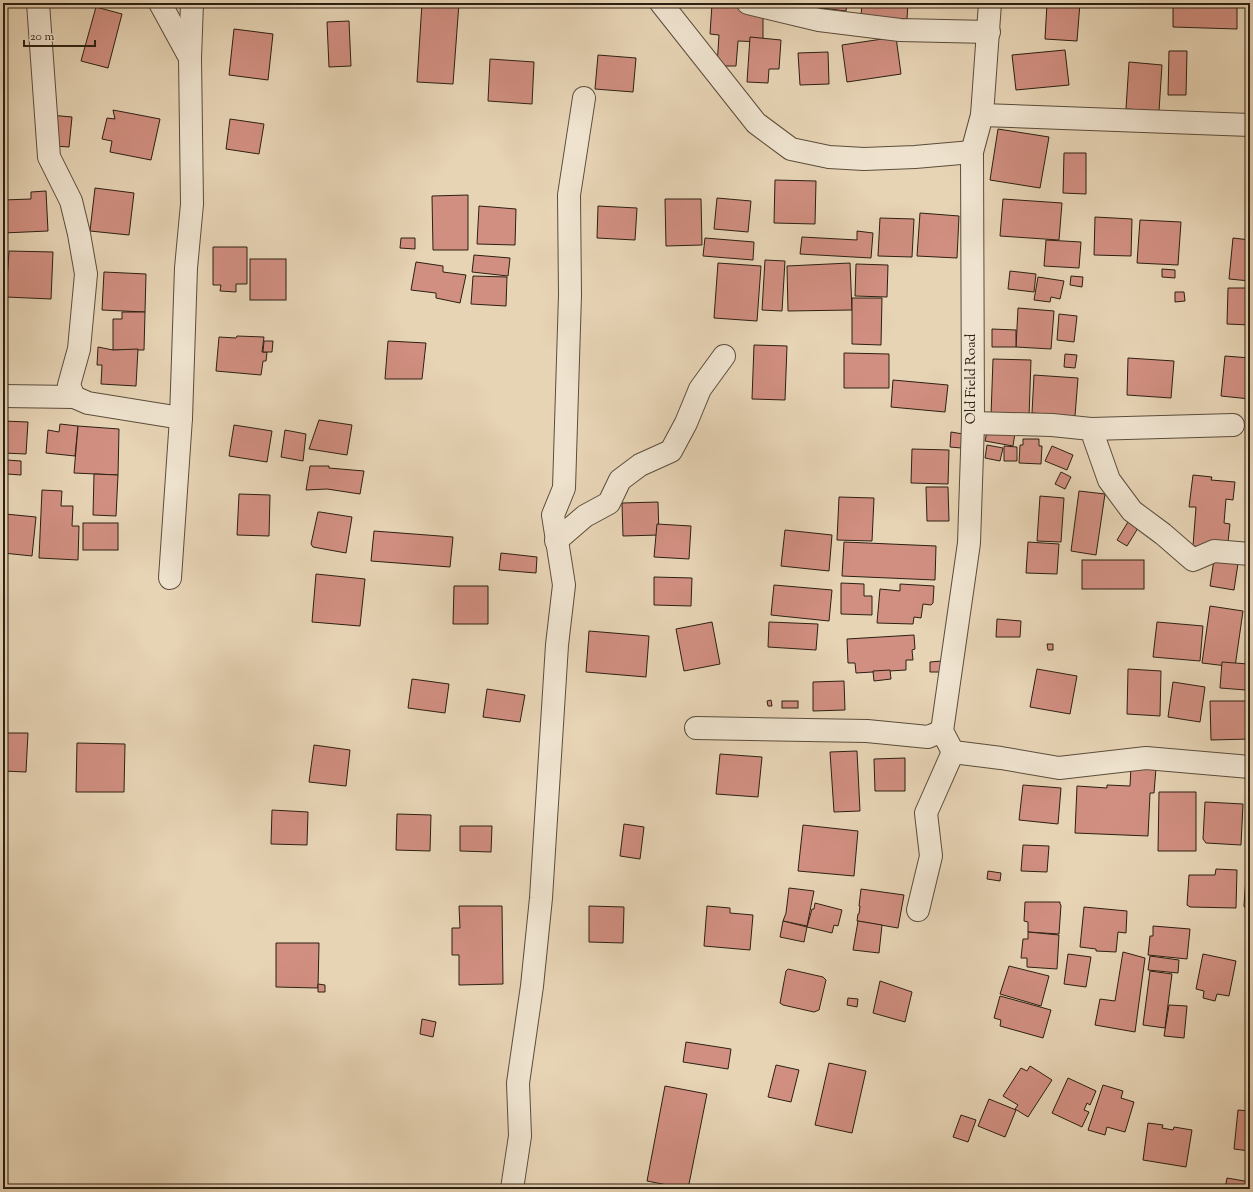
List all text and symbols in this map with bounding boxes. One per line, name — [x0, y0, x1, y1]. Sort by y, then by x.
scale bar — [24, 22, 95, 48]
text: 20 m — [30, 28, 55, 46]
street label: Old Field Road — [962, 334, 982, 424]

